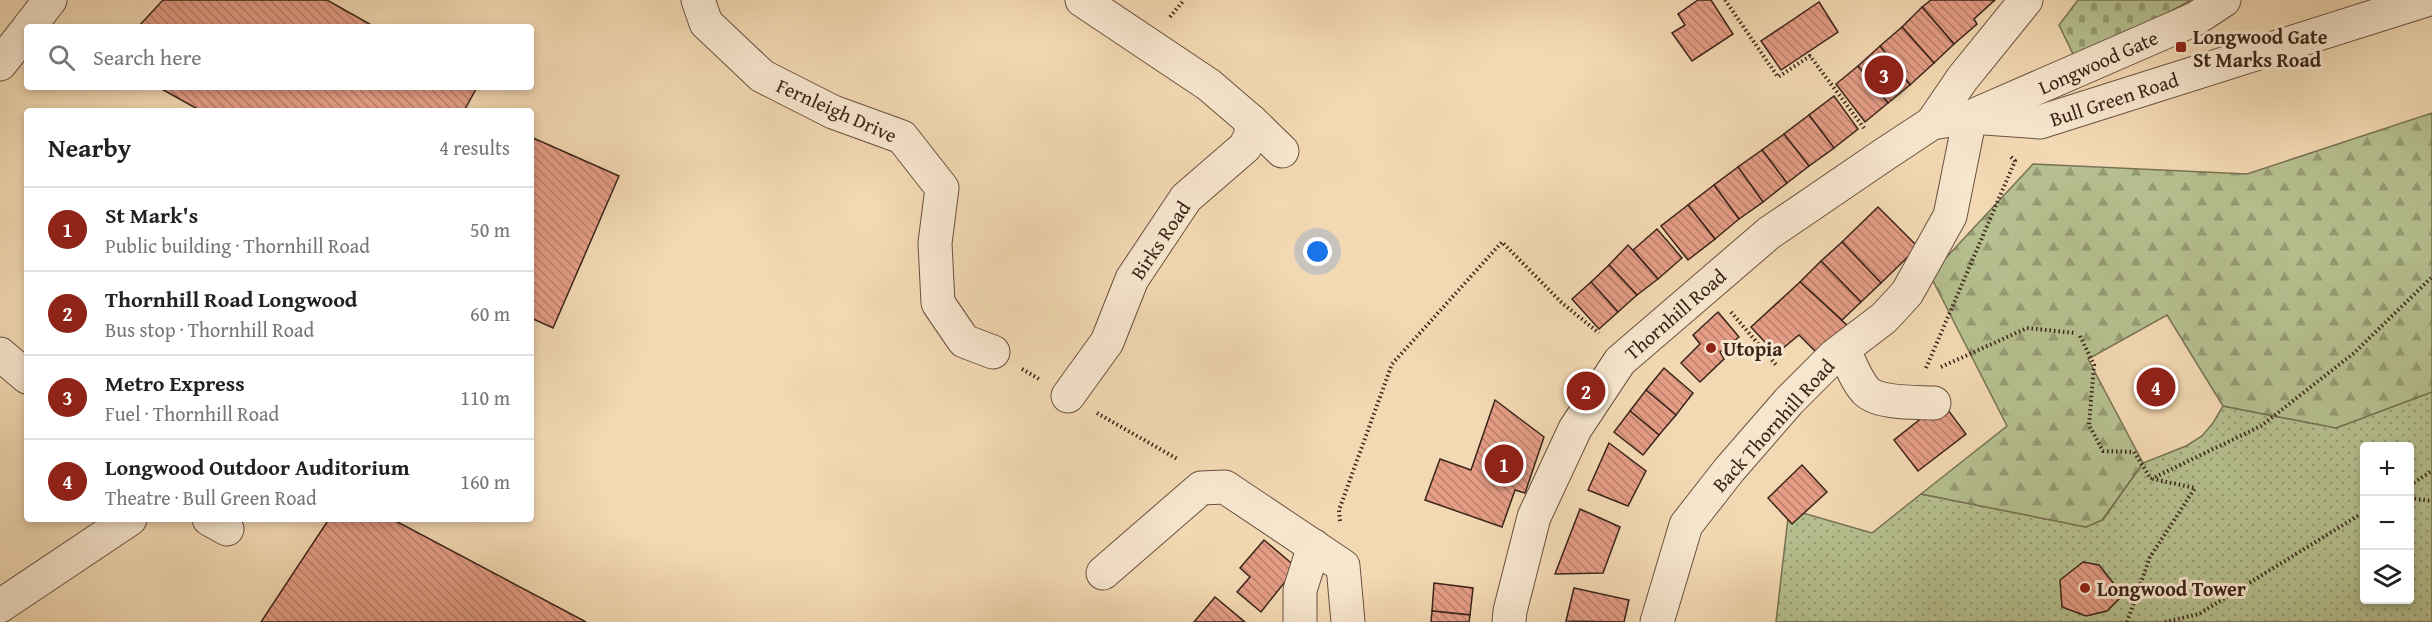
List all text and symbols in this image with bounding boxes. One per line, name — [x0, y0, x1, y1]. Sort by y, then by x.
place label: Longwood Gate St Marks Road — [2193, 22, 2328, 74]
street label: Longwood Gate — [2034, 23, 2162, 101]
search box — [24, 24, 534, 90]
marker: Longwood Gate St Marks Road — [2174, 40, 2188, 54]
icon: search — [45, 41, 78, 74]
text: Search here — [93, 41, 202, 73]
pin: 3 — [1864, 52, 1904, 98]
street label: Bull Green Road — [2046, 64, 2182, 133]
street label: Fernleigh Drive — [772, 71, 902, 149]
text: Nearby — [48, 128, 131, 167]
text: 4 results — [439, 133, 510, 162]
street label: Birks Road — [1123, 195, 1197, 285]
text: St Mark's — [105, 199, 198, 231]
text: 1 — [62, 215, 73, 244]
text: 50 m — [470, 215, 510, 244]
text: Public building · Thornhill Road — [105, 231, 370, 260]
your location — [1303, 237, 1332, 266]
street label: Thornhill Road — [1618, 261, 1732, 366]
text: Thornhill Road Longwood — [105, 283, 357, 315]
text: 2 — [62, 299, 73, 328]
text: 60 m — [470, 299, 510, 328]
text: Bus stop · Thornhill Road — [105, 315, 314, 344]
place label: Utopia — [1723, 334, 1783, 363]
marker: Utopia — [1704, 341, 1718, 355]
street label: Back Thornhill Road — [1705, 352, 1841, 498]
pin: 4 — [2136, 364, 2176, 410]
text: Metro Express — [105, 367, 245, 399]
pin: 2 — [1566, 368, 1606, 414]
text: 3 — [62, 383, 73, 412]
text: 110 m — [460, 383, 510, 412]
text: Fuel · Thornhill Road — [105, 399, 279, 428]
pin: 1 — [1484, 442, 1524, 486]
map controls — [2360, 442, 2414, 604]
button: + — [2360, 442, 2414, 496]
text: Longwood Outdoor Auditorium — [105, 451, 410, 483]
text: 4 — [62, 467, 73, 496]
text: 160 m — [460, 467, 510, 496]
text: Theatre · Bull Green Road — [105, 483, 317, 512]
button: − — [2360, 496, 2414, 550]
button: layers — [2360, 550, 2414, 604]
place label: Longwood Tower — [2097, 574, 2246, 603]
marker: Longwood Tower — [2078, 581, 2092, 595]

